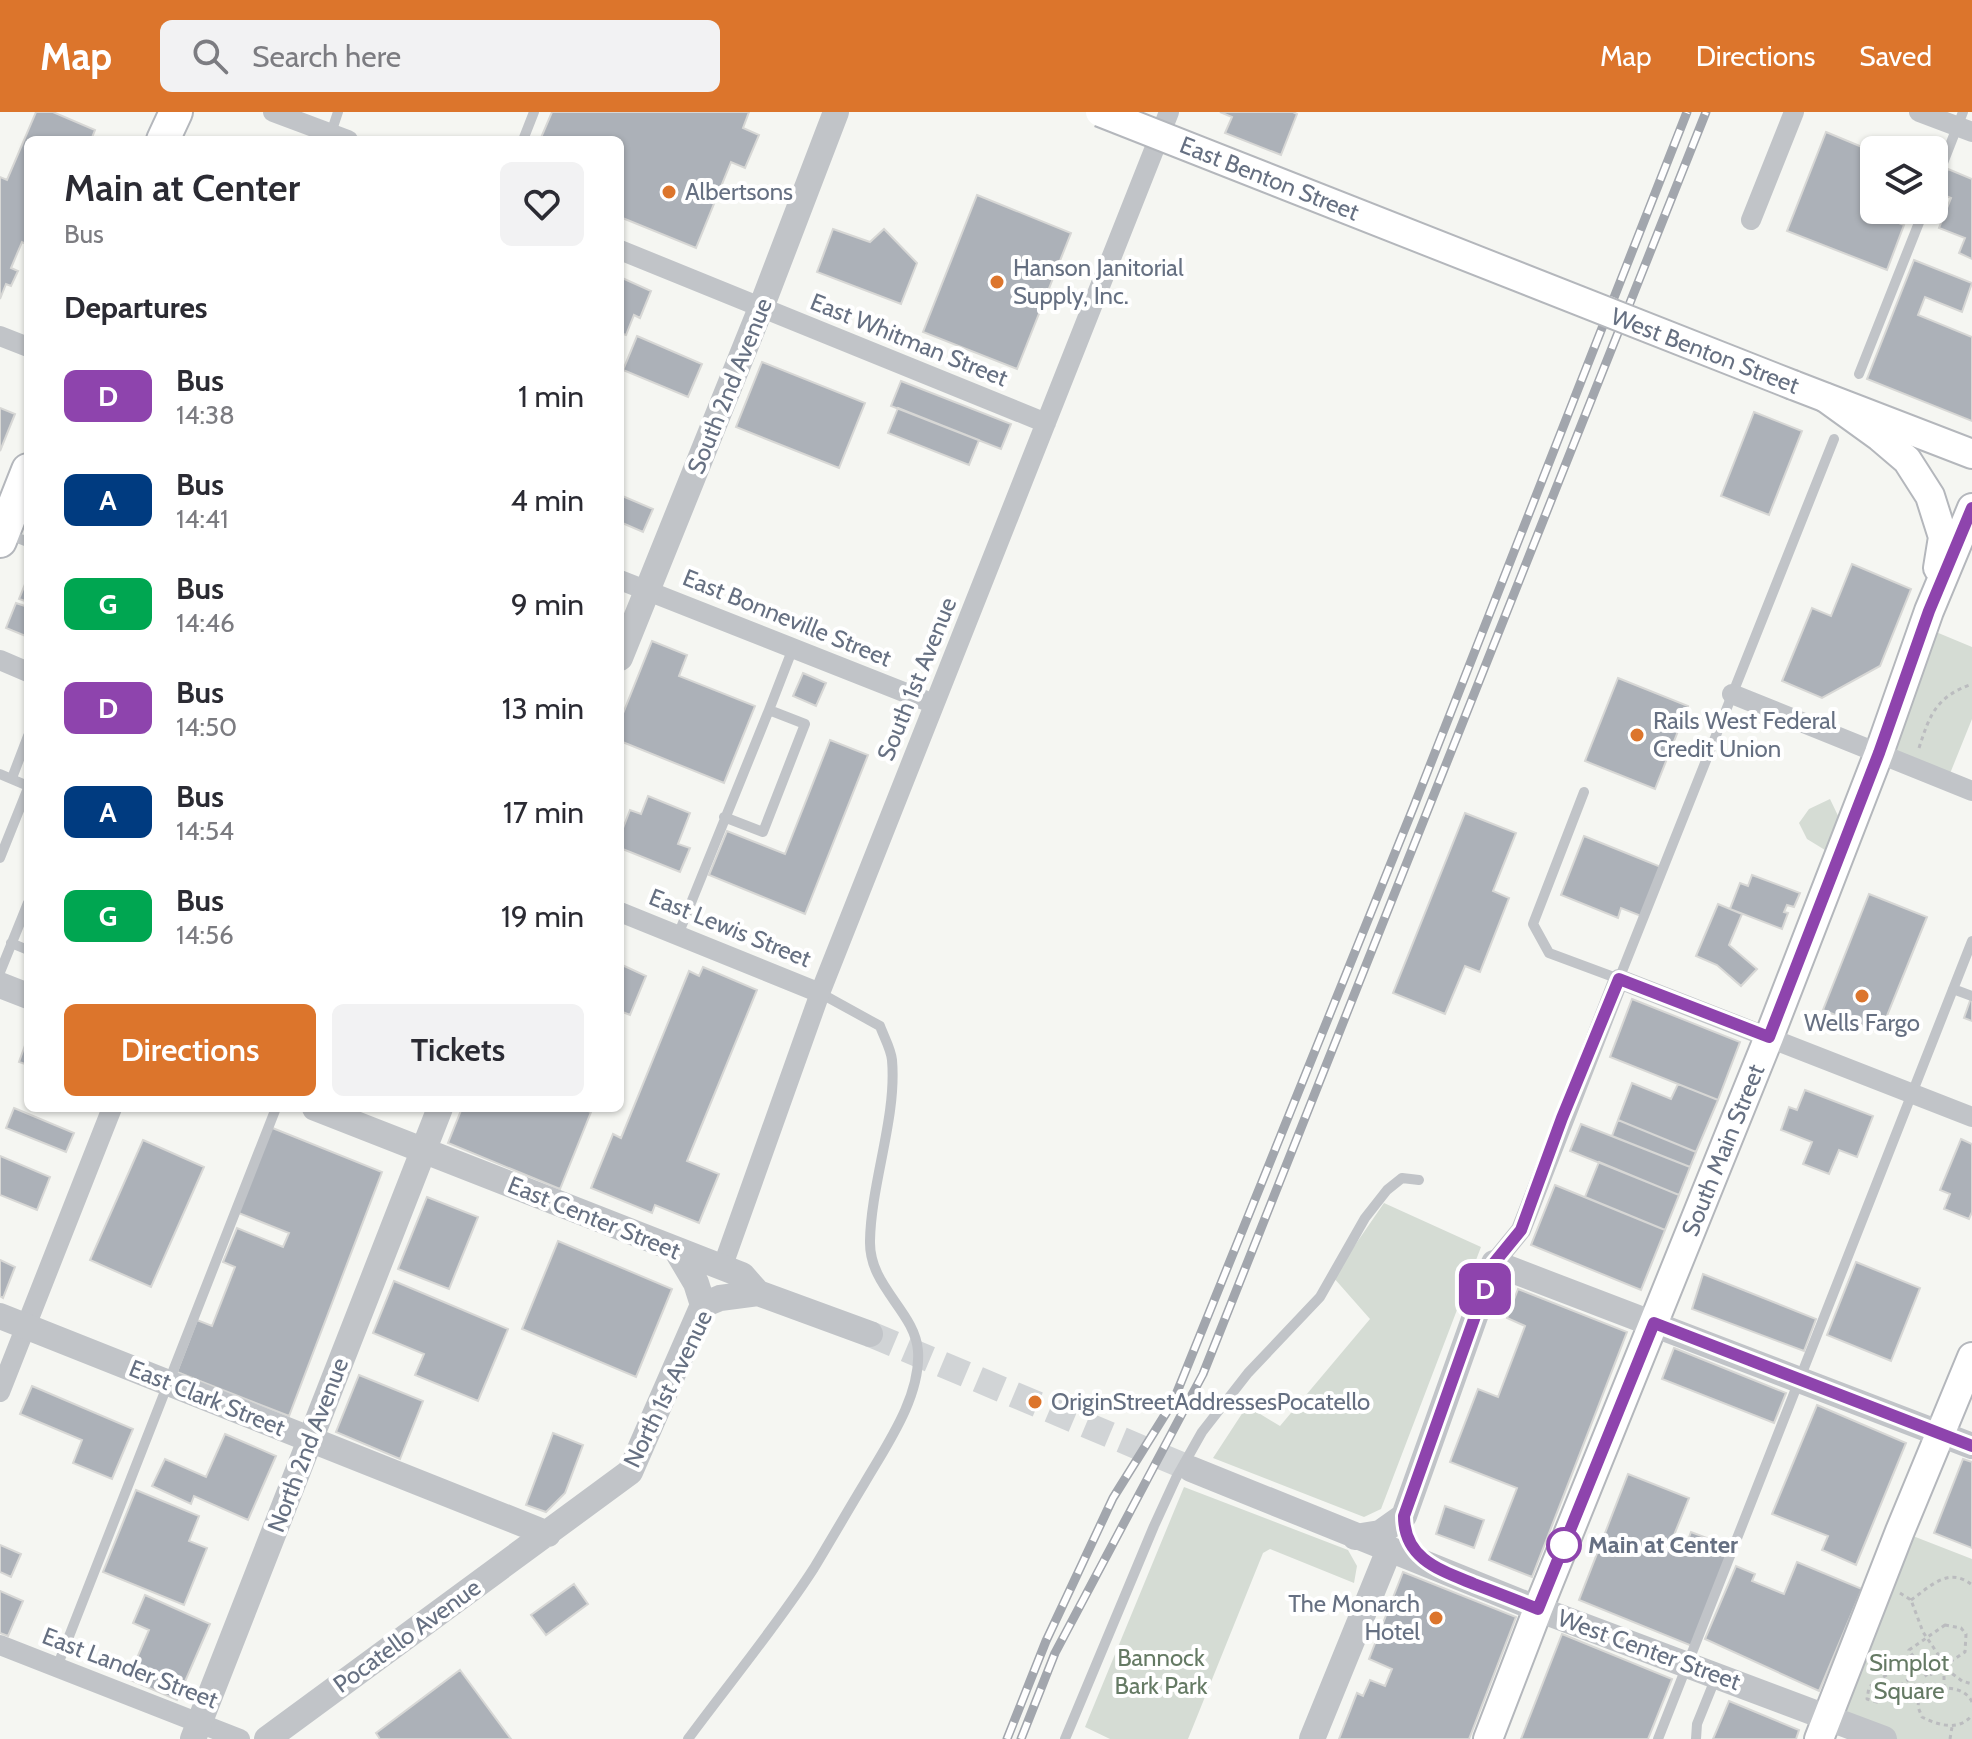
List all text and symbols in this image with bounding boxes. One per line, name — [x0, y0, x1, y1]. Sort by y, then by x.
search box — [160, 20, 720, 92]
text: Map — [40, 33, 112, 80]
icon: search — [188, 34, 232, 78]
text: Search here — [252, 38, 401, 75]
text: Map — [1600, 39, 1652, 73]
text: Directions — [1696, 39, 1815, 73]
text: Saved — [1859, 39, 1932, 73]
street label: East Benton Street — [1176, 130, 1363, 227]
map controls — [1860, 136, 1948, 224]
button: layers — [1860, 136, 1948, 224]
button: heart — [500, 162, 584, 246]
text: Main at Center — [64, 164, 300, 211]
place label: Albertsons — [685, 177, 793, 206]
marker: Albertsons — [660, 183, 678, 201]
text: Bus — [64, 218, 104, 250]
place label: Hanson Janitorial Supply, Inc. — [1013, 253, 1184, 310]
marker: Hanson Janitorial Supply, Inc. — [988, 273, 1006, 291]
street label: East Whitman Street — [806, 287, 1012, 392]
text: Departures — [64, 289, 208, 326]
street label: South 2nd Avenue — [681, 294, 778, 478]
street label: West Benton Street — [1607, 301, 1803, 400]
text: Bus — [176, 362, 224, 399]
text: 1 min — [518, 378, 584, 415]
text: D — [98, 379, 118, 413]
text: 14:38 — [176, 399, 235, 431]
text: Bus — [176, 466, 224, 503]
text: 4 min — [510, 482, 584, 519]
text: A — [99, 483, 117, 517]
text: 14:41 — [176, 503, 228, 535]
street label: East Bonneville Street — [679, 562, 896, 673]
text: Bus — [176, 570, 224, 607]
text: 9 min — [511, 586, 584, 623]
text: G — [99, 587, 117, 621]
street label: South 1st Avenue — [871, 593, 963, 765]
text: 14:46 — [176, 607, 235, 639]
text: Bus — [176, 674, 224, 711]
text: 13 min — [502, 690, 584, 727]
text: D — [98, 691, 118, 725]
place label: Rails West Federal Credit Union — [1653, 706, 1837, 763]
text: 14:50 — [176, 711, 237, 743]
marker: Rails West Federal Credit Union — [1628, 726, 1646, 744]
text: Bus — [176, 778, 224, 815]
text: 17 min — [503, 794, 584, 831]
text: A — [99, 795, 117, 829]
text: 14:54 — [176, 815, 234, 847]
text: Bus — [176, 882, 224, 919]
street label: East Lewis Street — [645, 882, 815, 973]
text: 19 min — [501, 898, 584, 935]
text: G — [99, 899, 117, 933]
text: 14:56 — [176, 919, 234, 951]
marker: Wells Fargo — [1853, 987, 1871, 1005]
button: Directions — [64, 1004, 316, 1096]
button: Tickets — [332, 1004, 584, 1096]
place label: Wells Fargo — [1804, 1008, 1920, 1037]
street label: South Main Street — [1675, 1060, 1770, 1240]
street label: East Center Street — [504, 1170, 685, 1265]
line badge: D — [1459, 1263, 1511, 1315]
text: D — [1475, 1272, 1495, 1306]
street label: North 1st Avenue — [617, 1305, 718, 1472]
street label: East Clark Street — [125, 1353, 289, 1442]
street label: North 2nd Avenue — [261, 1353, 354, 1536]
place label: OriginStreetAddressesPocatello — [1051, 1387, 1370, 1416]
marker: OriginStreetAddressesPocatello — [1026, 1393, 1044, 1411]
marker: Main at Center — [1547, 1528, 1581, 1562]
place label: Main at Center — [1588, 1530, 1738, 1559]
street label: Pocatello Avenue — [327, 1572, 486, 1699]
place label: The Monarch Hotel — [1288, 1589, 1420, 1646]
street label: West Center Street — [1554, 1603, 1745, 1696]
marker: The Monarch Hotel — [1427, 1609, 1445, 1627]
street label: East Lander Street — [38, 1621, 222, 1714]
park label: Bannock Bark Park — [1115, 1643, 1208, 1700]
park label: Simplot Square — [1869, 1648, 1949, 1705]

